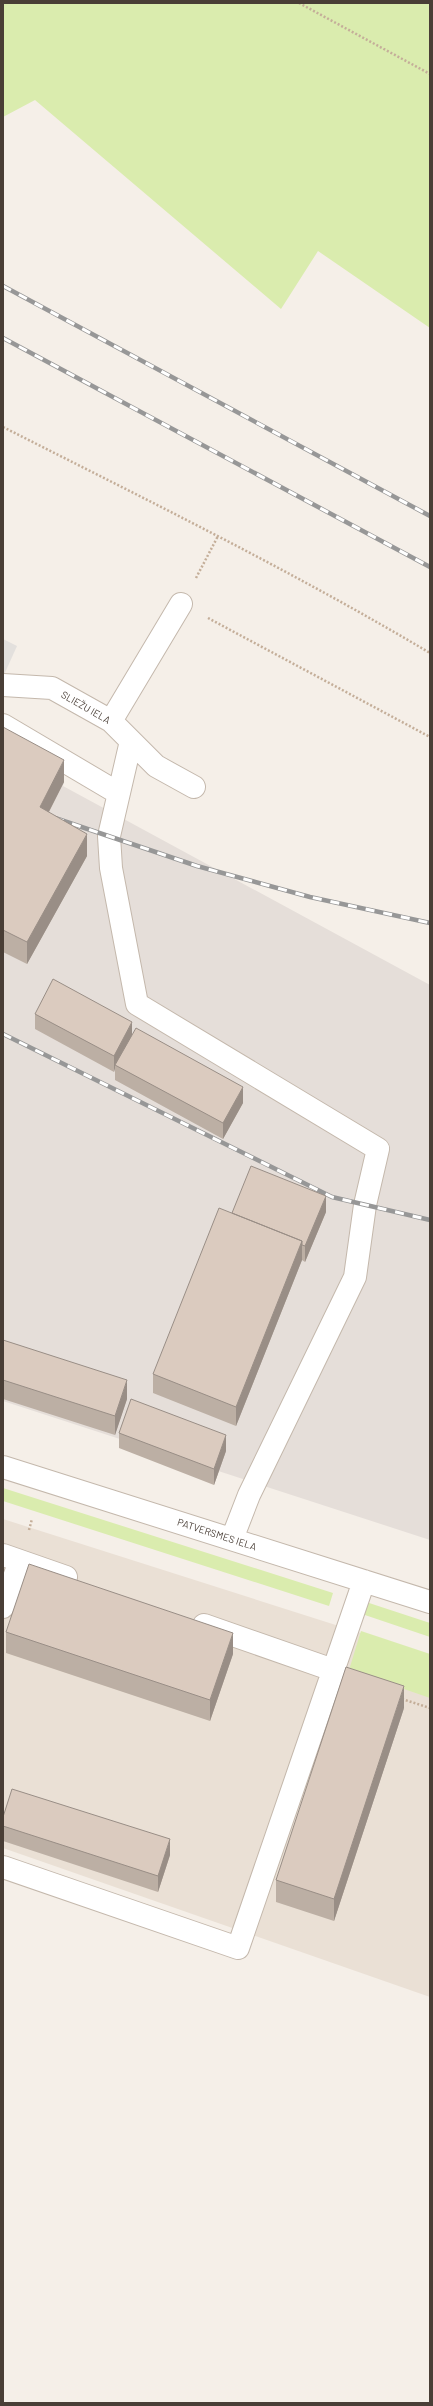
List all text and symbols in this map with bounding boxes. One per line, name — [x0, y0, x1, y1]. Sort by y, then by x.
street label: SLIEŽU IELA — [59, 688, 113, 726]
street label: PATVERSMES IELA — [176, 1516, 258, 1552]

